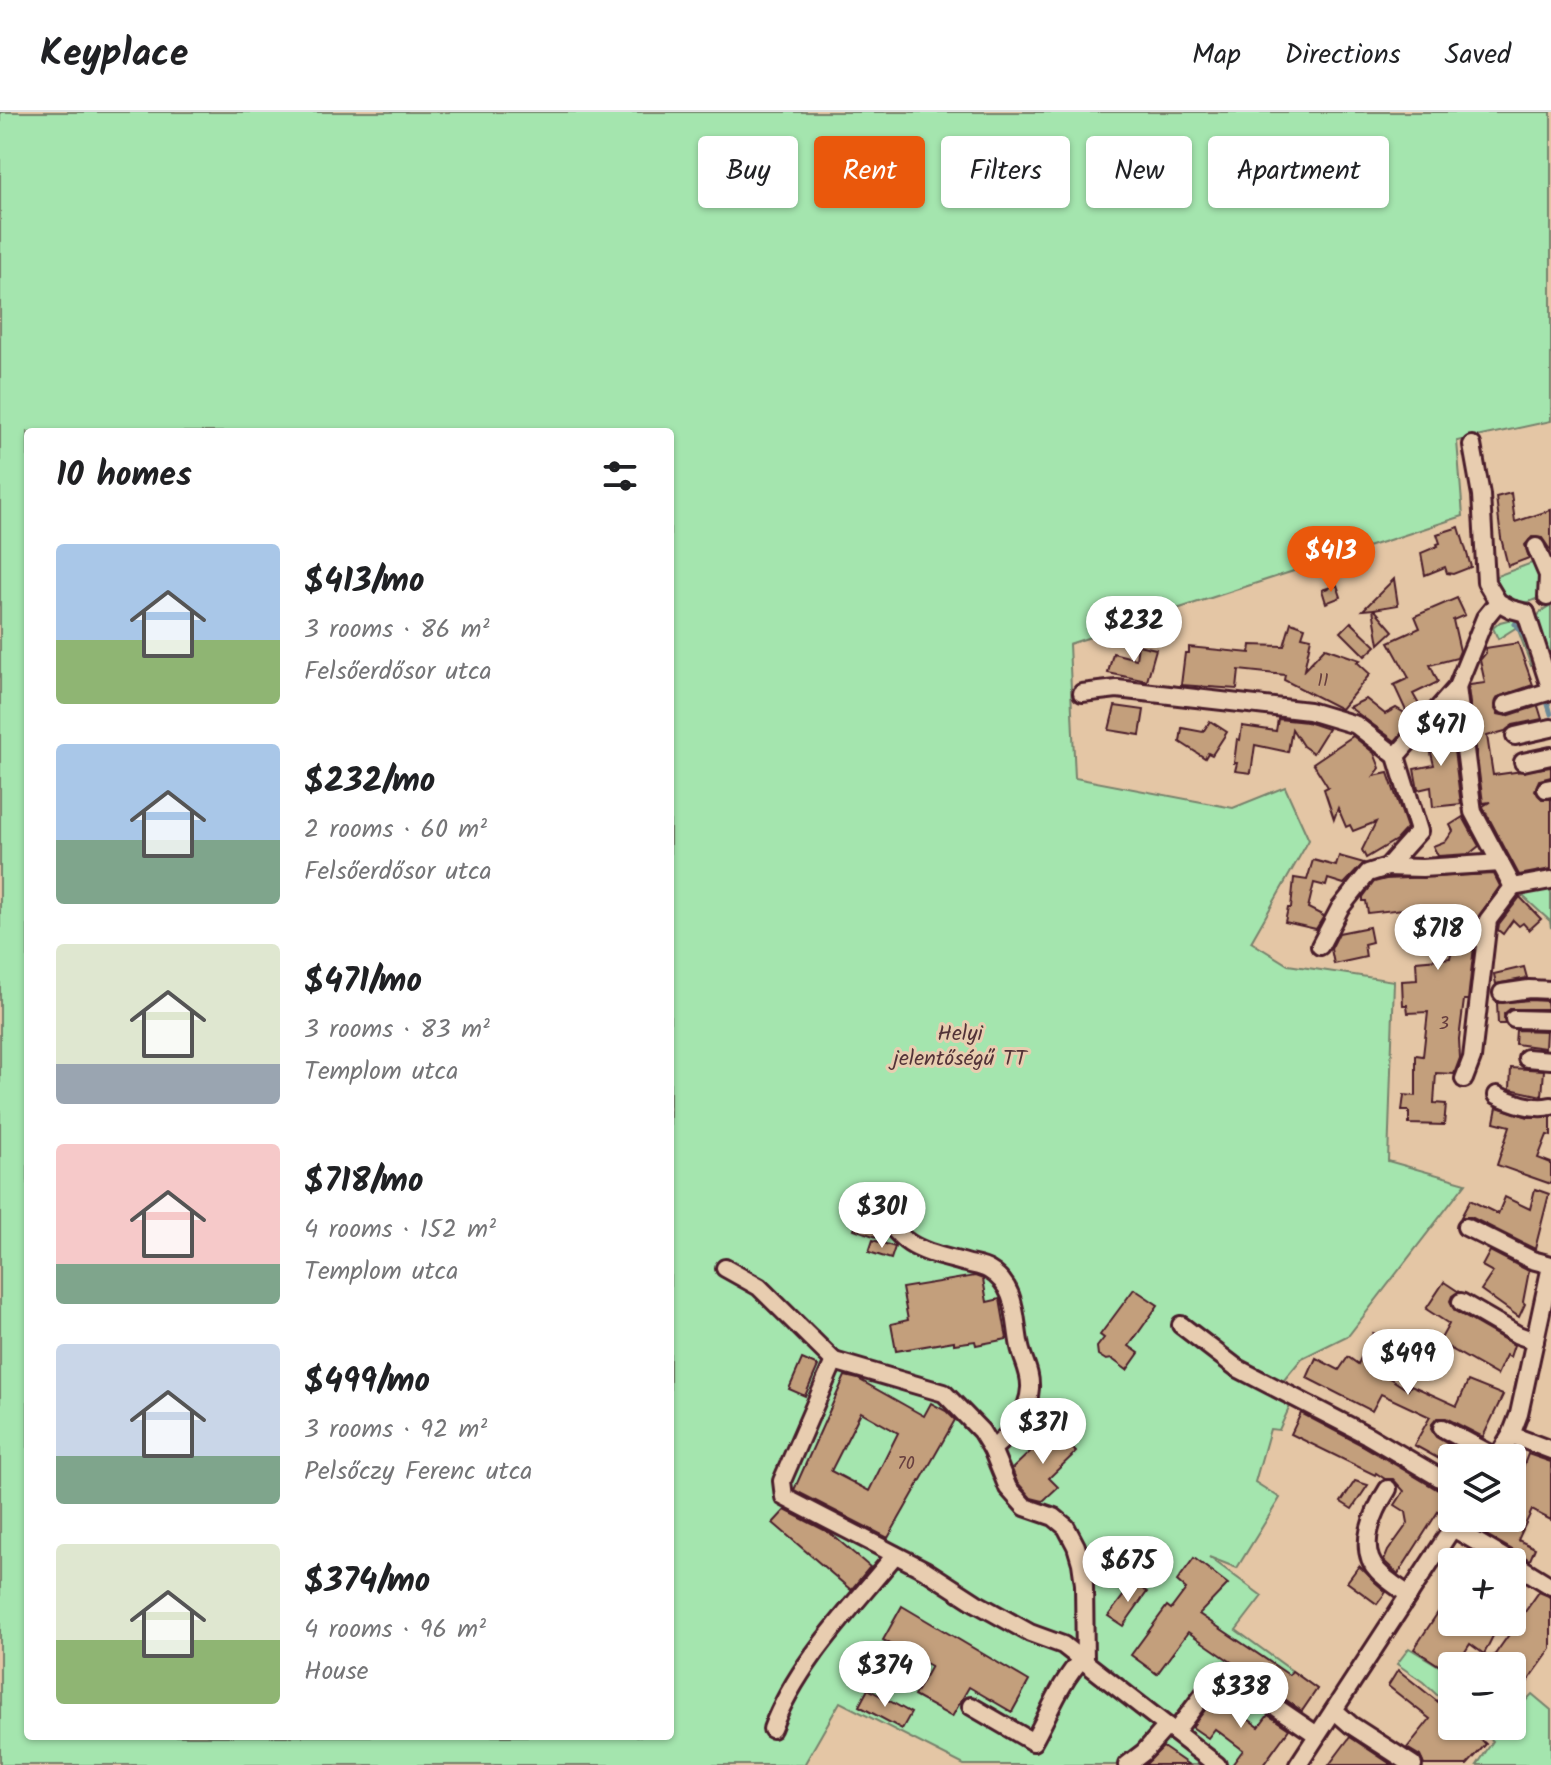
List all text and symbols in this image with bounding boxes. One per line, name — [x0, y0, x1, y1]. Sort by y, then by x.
text: Keyplace — [40, 25, 188, 85]
text: Map — [1192, 33, 1241, 78]
text: Directions — [1285, 33, 1401, 78]
text: Saved — [1445, 33, 1511, 78]
chip: Buy — [698, 136, 798, 208]
chip: Rent — [814, 136, 925, 208]
chip: Filters — [941, 136, 1070, 208]
chip: New — [1086, 136, 1192, 208]
chip: Apartment — [1208, 136, 1389, 208]
text: 10 homes — [56, 449, 192, 503]
icon: filters — [598, 454, 642, 498]
pin: $413 — [1284, 526, 1378, 594]
text: $413 — [1305, 531, 1357, 573]
text: $413/mo — [304, 555, 424, 609]
icon: home — [120, 576, 216, 672]
pin: $232 — [1087, 596, 1181, 664]
text: $232 — [1104, 601, 1164, 643]
text: 3 rooms · 86 m² — [304, 609, 489, 651]
text: Felsőerdősor utca — [304, 651, 492, 693]
house number: 11 — [1317, 667, 1329, 696]
pin: $471 — [1394, 700, 1488, 768]
text: $471 — [1416, 705, 1466, 747]
text: $232/mo — [304, 755, 435, 809]
icon: home — [120, 776, 216, 872]
text: 2 rooms · 60 m² — [304, 809, 487, 851]
text: Felsőerdősor utca — [304, 851, 492, 893]
pin: $718 — [1391, 904, 1485, 972]
text: $718 — [1413, 909, 1463, 951]
text: $471/mo — [304, 955, 422, 1009]
icon: home — [120, 976, 216, 1072]
text: 3 rooms · 83 m² — [304, 1009, 490, 1051]
house number: 3 — [1439, 1010, 1449, 1039]
park label: Helyi jelentőségű TT — [888, 1017, 1029, 1077]
text: Templom utca — [304, 1051, 458, 1093]
text: $718/mo — [304, 1155, 423, 1209]
icon: home — [120, 1176, 216, 1272]
pin: $301 — [835, 1182, 929, 1250]
text: $301 — [857, 1187, 907, 1229]
text: 4 rooms · 152 m² — [304, 1209, 496, 1251]
text: Templom utca — [304, 1251, 458, 1293]
pin: $499 — [1361, 1329, 1455, 1397]
text: $499 — [1380, 1334, 1436, 1376]
text: $499/mo — [304, 1355, 430, 1409]
icon: home — [120, 1376, 216, 1472]
pin: $371 — [996, 1398, 1090, 1466]
text: $371 — [1018, 1403, 1068, 1445]
text: 3 rooms · 92 m² — [304, 1409, 487, 1451]
map controls — [1438, 1444, 1526, 1740]
button: layers — [1438, 1444, 1526, 1532]
house number: 70 — [897, 1450, 915, 1479]
text: Pelsőczy Ferenc utca — [304, 1451, 532, 1493]
pin: $675 — [1081, 1536, 1175, 1604]
text: $675 — [1101, 1541, 1155, 1583]
button: + — [1438, 1548, 1526, 1636]
text: $374/mo — [304, 1555, 430, 1609]
icon: home — [120, 1576, 216, 1672]
text: 4 rooms · 96 m² — [304, 1609, 486, 1651]
pin: $374 — [838, 1641, 932, 1709]
text: $374 — [857, 1646, 913, 1688]
text: House — [304, 1651, 368, 1693]
button: − — [1438, 1652, 1526, 1740]
pin: $338 — [1194, 1662, 1288, 1730]
text: $338 — [1211, 1667, 1271, 1709]

